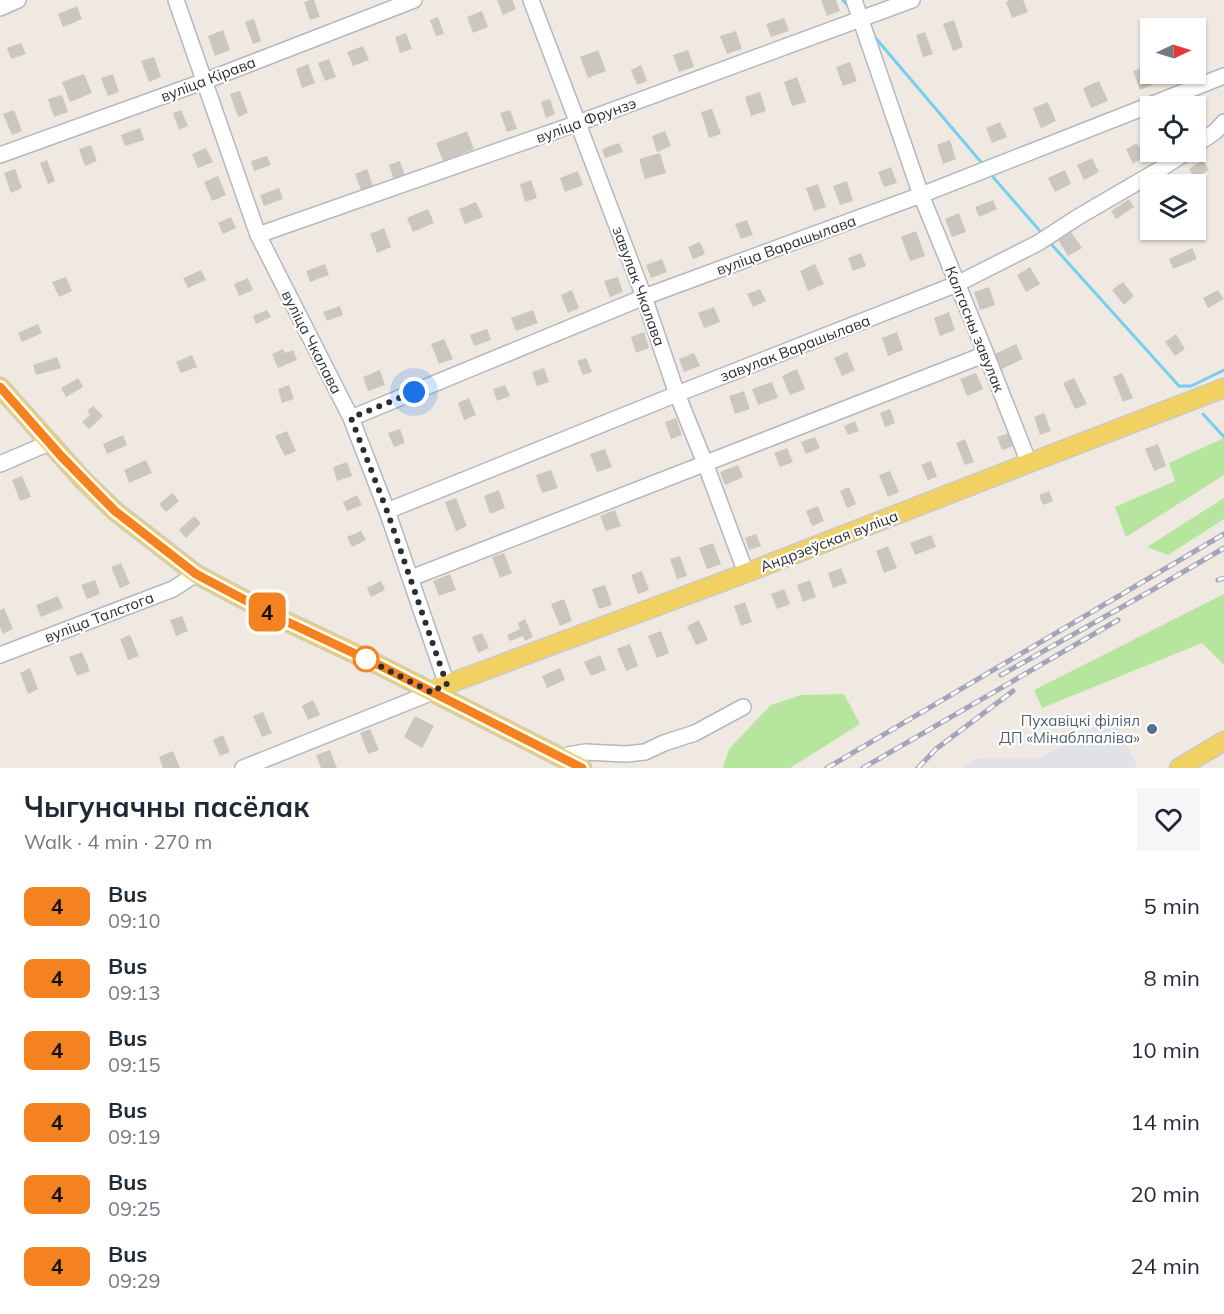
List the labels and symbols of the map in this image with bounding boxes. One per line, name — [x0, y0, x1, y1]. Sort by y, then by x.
north arrow — [1140, 18, 1206, 84]
street label: вуліца Кірава — [158, 52, 258, 106]
street label: вуліца Фрунзэ — [533, 93, 639, 147]
street label: вуліца Варашылава — [714, 211, 858, 279]
street label: завулак Чкалава — [609, 224, 669, 348]
street label: Калгасны завулак — [941, 263, 1009, 396]
street label: вуліца Чкалава — [278, 287, 346, 397]
street label: завулак Варашылава — [717, 311, 873, 385]
your location — [399, 377, 429, 407]
street label: Андрэеўская вуліца — [757, 506, 901, 576]
street label: вуліца Талстога — [42, 587, 156, 647]
line badge: 4 — [248, 592, 286, 632]
unlabelled marker — [353, 646, 379, 672]
place label: Пухавіцкі філіял ДП «Мінаблпаліва» — [999, 711, 1140, 747]
marker: Пухавіцкі філіял ДП «Мінаблпаліва» — [1145, 722, 1159, 736]

